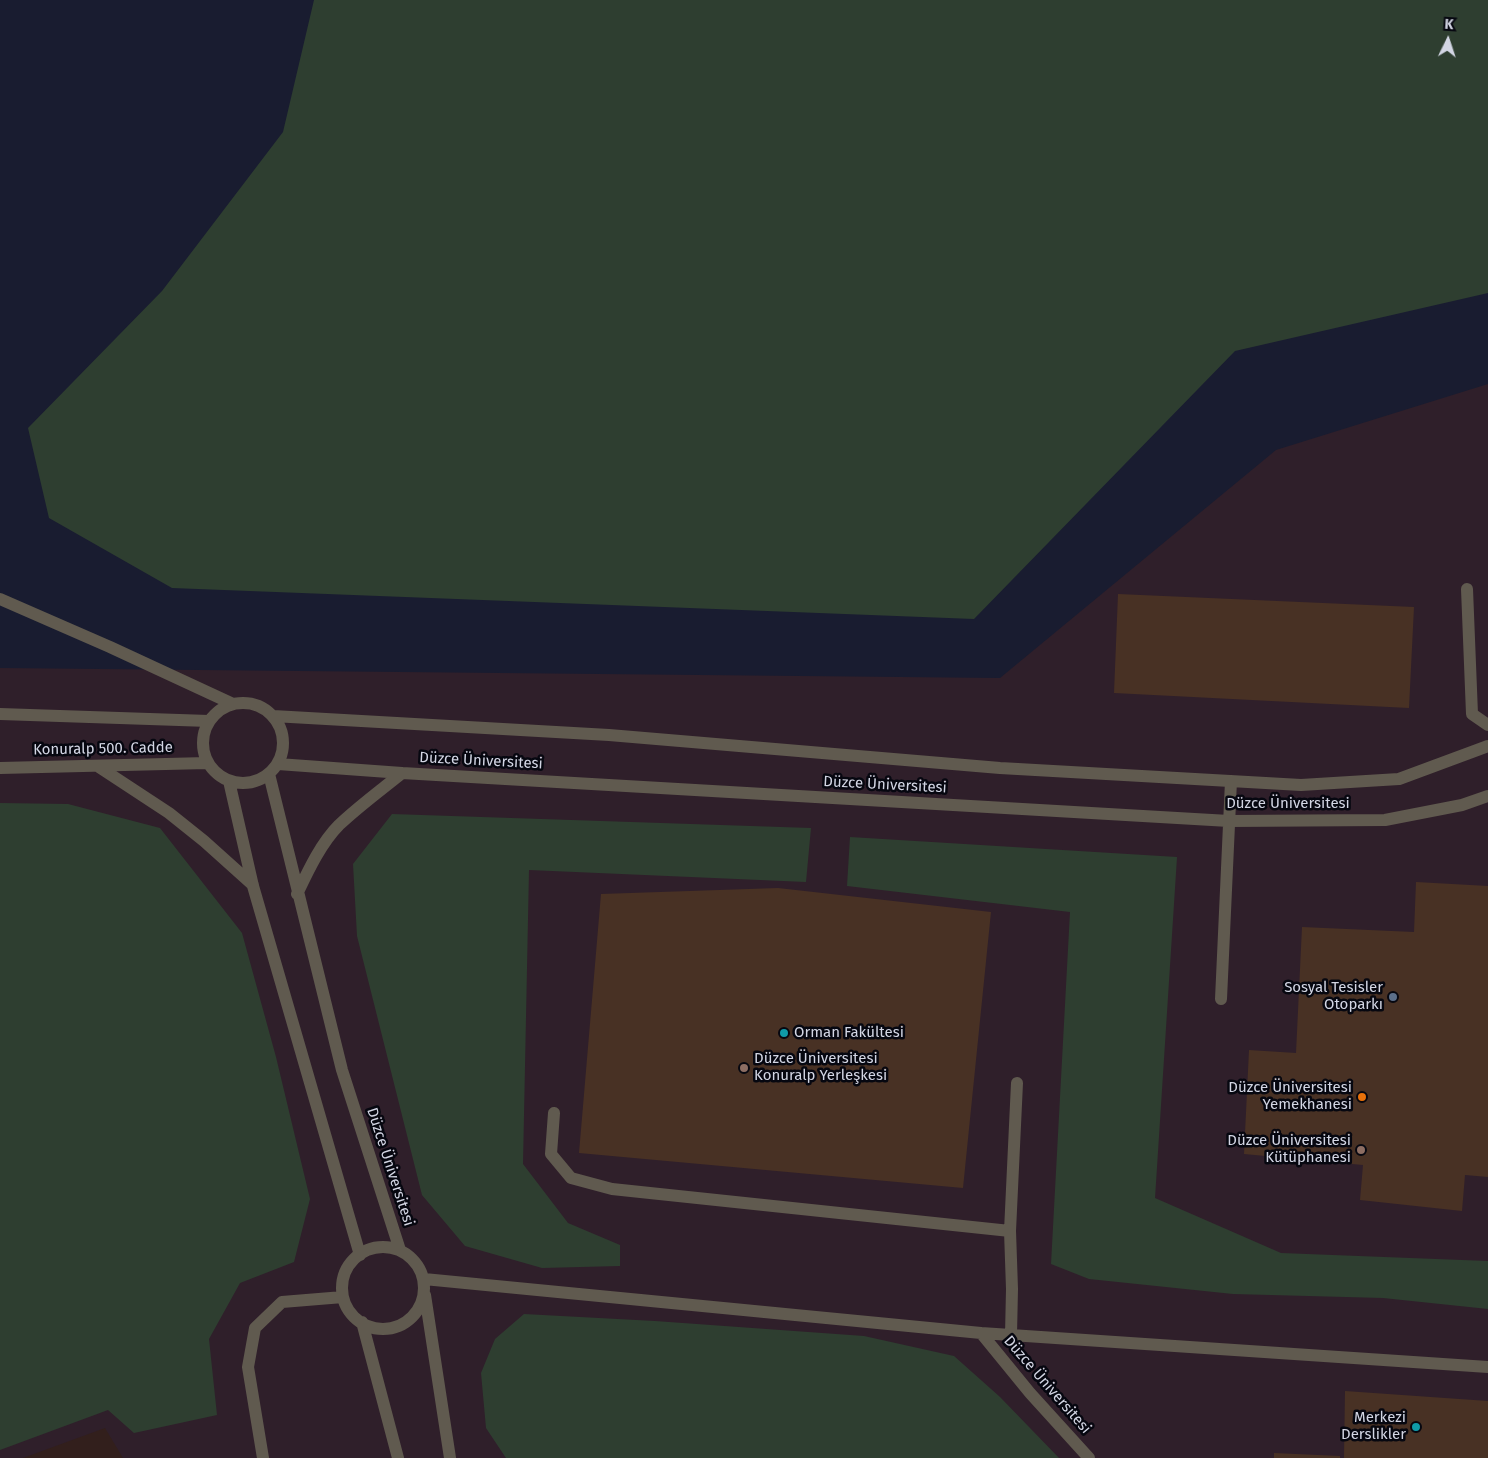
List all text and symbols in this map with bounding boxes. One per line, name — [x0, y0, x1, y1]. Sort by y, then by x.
north arrow — [1423, 15, 1473, 65]
text: K — [1444, 16, 1454, 33]
street label: Konuralp 500. Cadde — [33, 739, 173, 759]
street label: Düzce Üniversitesi — [419, 749, 543, 773]
street label: Düzce Üniversitesi — [823, 773, 947, 797]
street label: Düzce Üniversitesi — [1226, 795, 1350, 813]
place label: Sosyal Tesisler Otoparkı — [1284, 979, 1383, 1014]
marker: Sosyal Tesisler Otoparkı — [1387, 991, 1399, 1003]
place label: Orman Fakültesi — [794, 1024, 904, 1042]
marker: Orman Fakültesi — [778, 1027, 790, 1039]
place label: Düzce Üniversitesi Konuralp Yerleşkesi — [754, 1050, 887, 1085]
marker: Düzce Üniversitesi Konuralp Yerleşkesi — [738, 1062, 750, 1074]
place label: Düzce Üniversitesi Yemekhanesi — [1228, 1079, 1352, 1114]
marker: Düzce Üniversitesi Yemekhanesi — [1356, 1091, 1368, 1103]
street label: Düzce Üniversitesi — [362, 1105, 418, 1229]
place label: Düzce Üniversitesi Kütüphanesi — [1227, 1132, 1351, 1167]
marker: Düzce Üniversitesi Kütüphanesi — [1355, 1144, 1367, 1156]
street label: Düzce Üniversitesi — [1000, 1332, 1094, 1438]
place label: Merkezi Derslikler — [1341, 1409, 1406, 1444]
marker: Merkezi Derslikler — [1410, 1421, 1422, 1433]

